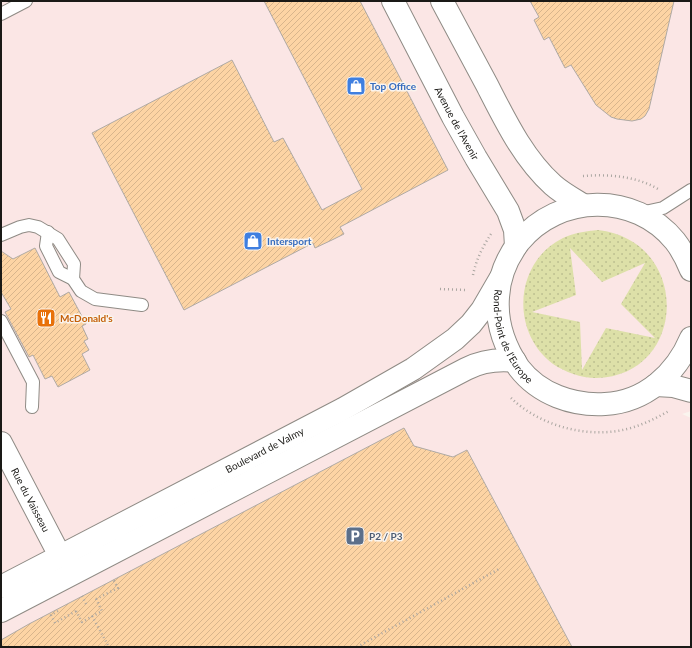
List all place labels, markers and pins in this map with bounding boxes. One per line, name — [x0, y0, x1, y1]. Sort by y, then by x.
shop icon: Top Office — [345, 75, 367, 97]
place label: Top Office — [370, 80, 417, 92]
shop icon: Intersport — [242, 230, 264, 252]
place label: Intersport — [267, 235, 312, 247]
restaurant icon: McDonald's — [35, 307, 57, 329]
place label: McDonald's — [60, 312, 113, 324]
parking icon: P2 / P3 — [344, 525, 366, 547]
place label: P2 / P3 — [369, 530, 403, 542]

